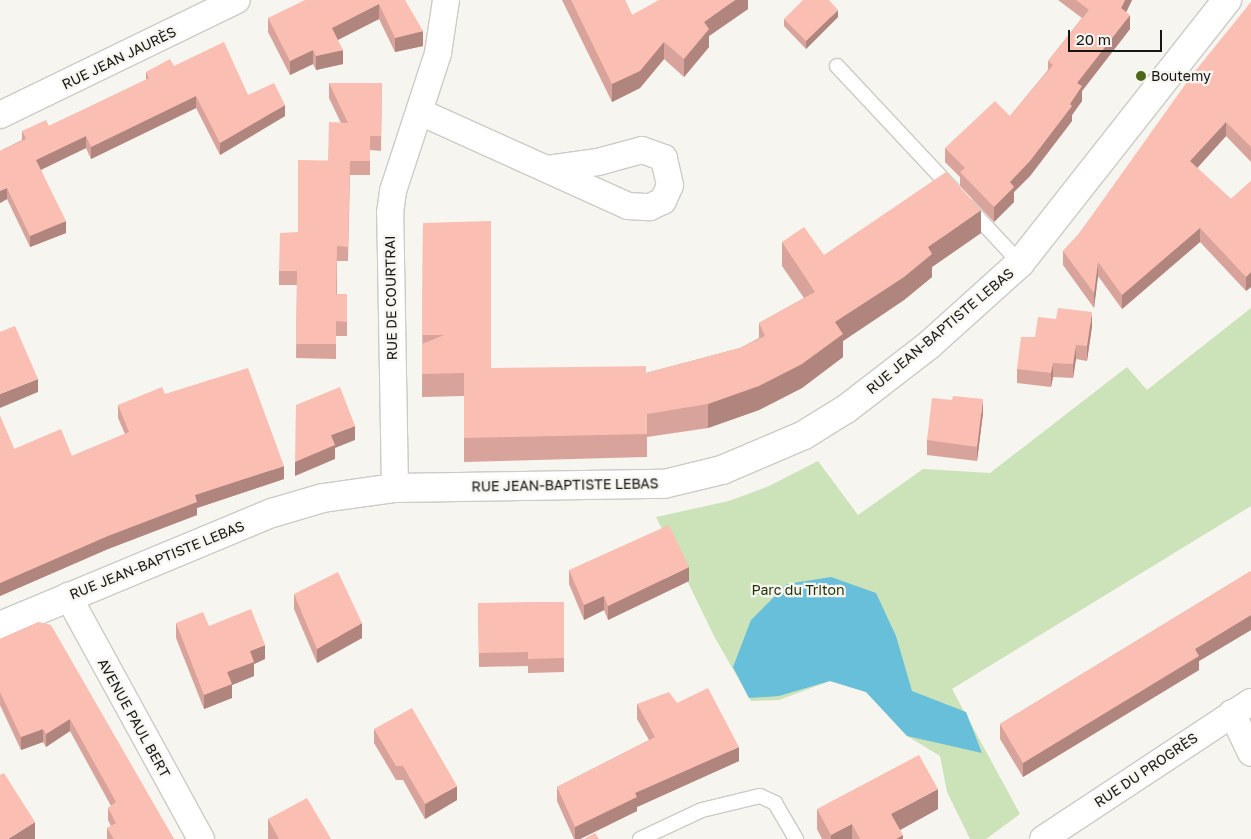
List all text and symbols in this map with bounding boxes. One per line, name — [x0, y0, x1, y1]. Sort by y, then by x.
scale bar — [1071, 20, 1165, 52]
street label: RUE JEAN JAURÈS — [59, 23, 179, 93]
text: 20 m — [1076, 30, 1111, 48]
place label: Boutemy — [1151, 68, 1211, 84]
marker: Boutemy — [1135, 70, 1147, 82]
street label: RUE DE COURTRAI — [382, 235, 400, 361]
street label: RUE JEAN-BAPTISTE LEBAS — [863, 264, 1017, 398]
street label: RUE JEAN-BAPTISTE LEBAS — [471, 475, 659, 495]
street label: RUE JEAN-BAPTISTE LEBAS — [67, 517, 247, 603]
park label: Parc du Triton — [751, 582, 845, 598]
street label: AVENUE PAUL BERT — [94, 655, 174, 781]
street label: RUE DU PROGRÈS — [1091, 729, 1201, 811]

